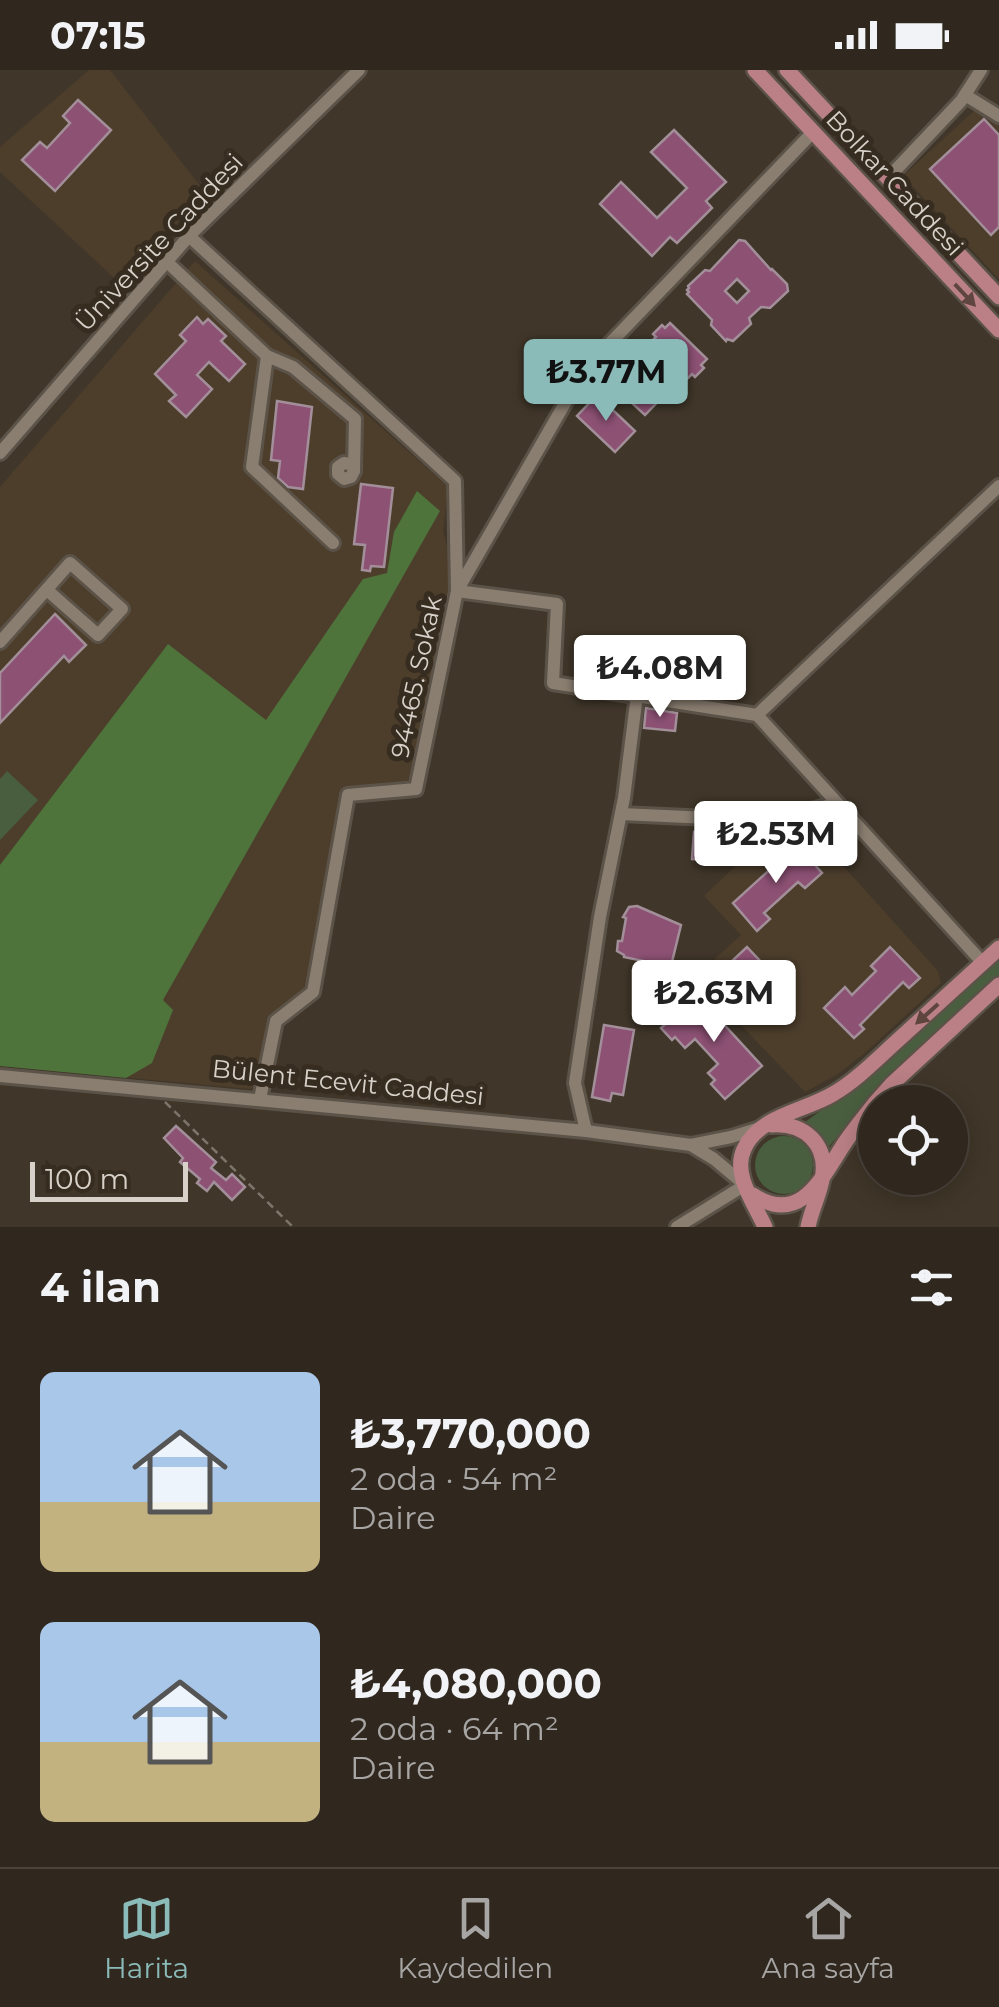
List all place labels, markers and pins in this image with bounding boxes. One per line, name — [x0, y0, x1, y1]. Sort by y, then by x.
pin: ₺3.77M — [525, 339, 687, 424]
pin: ₺4.08M — [579, 635, 741, 720]
pin: ₺2.53M — [695, 801, 857, 886]
pin: ₺2.63M — [633, 960, 795, 1045]

